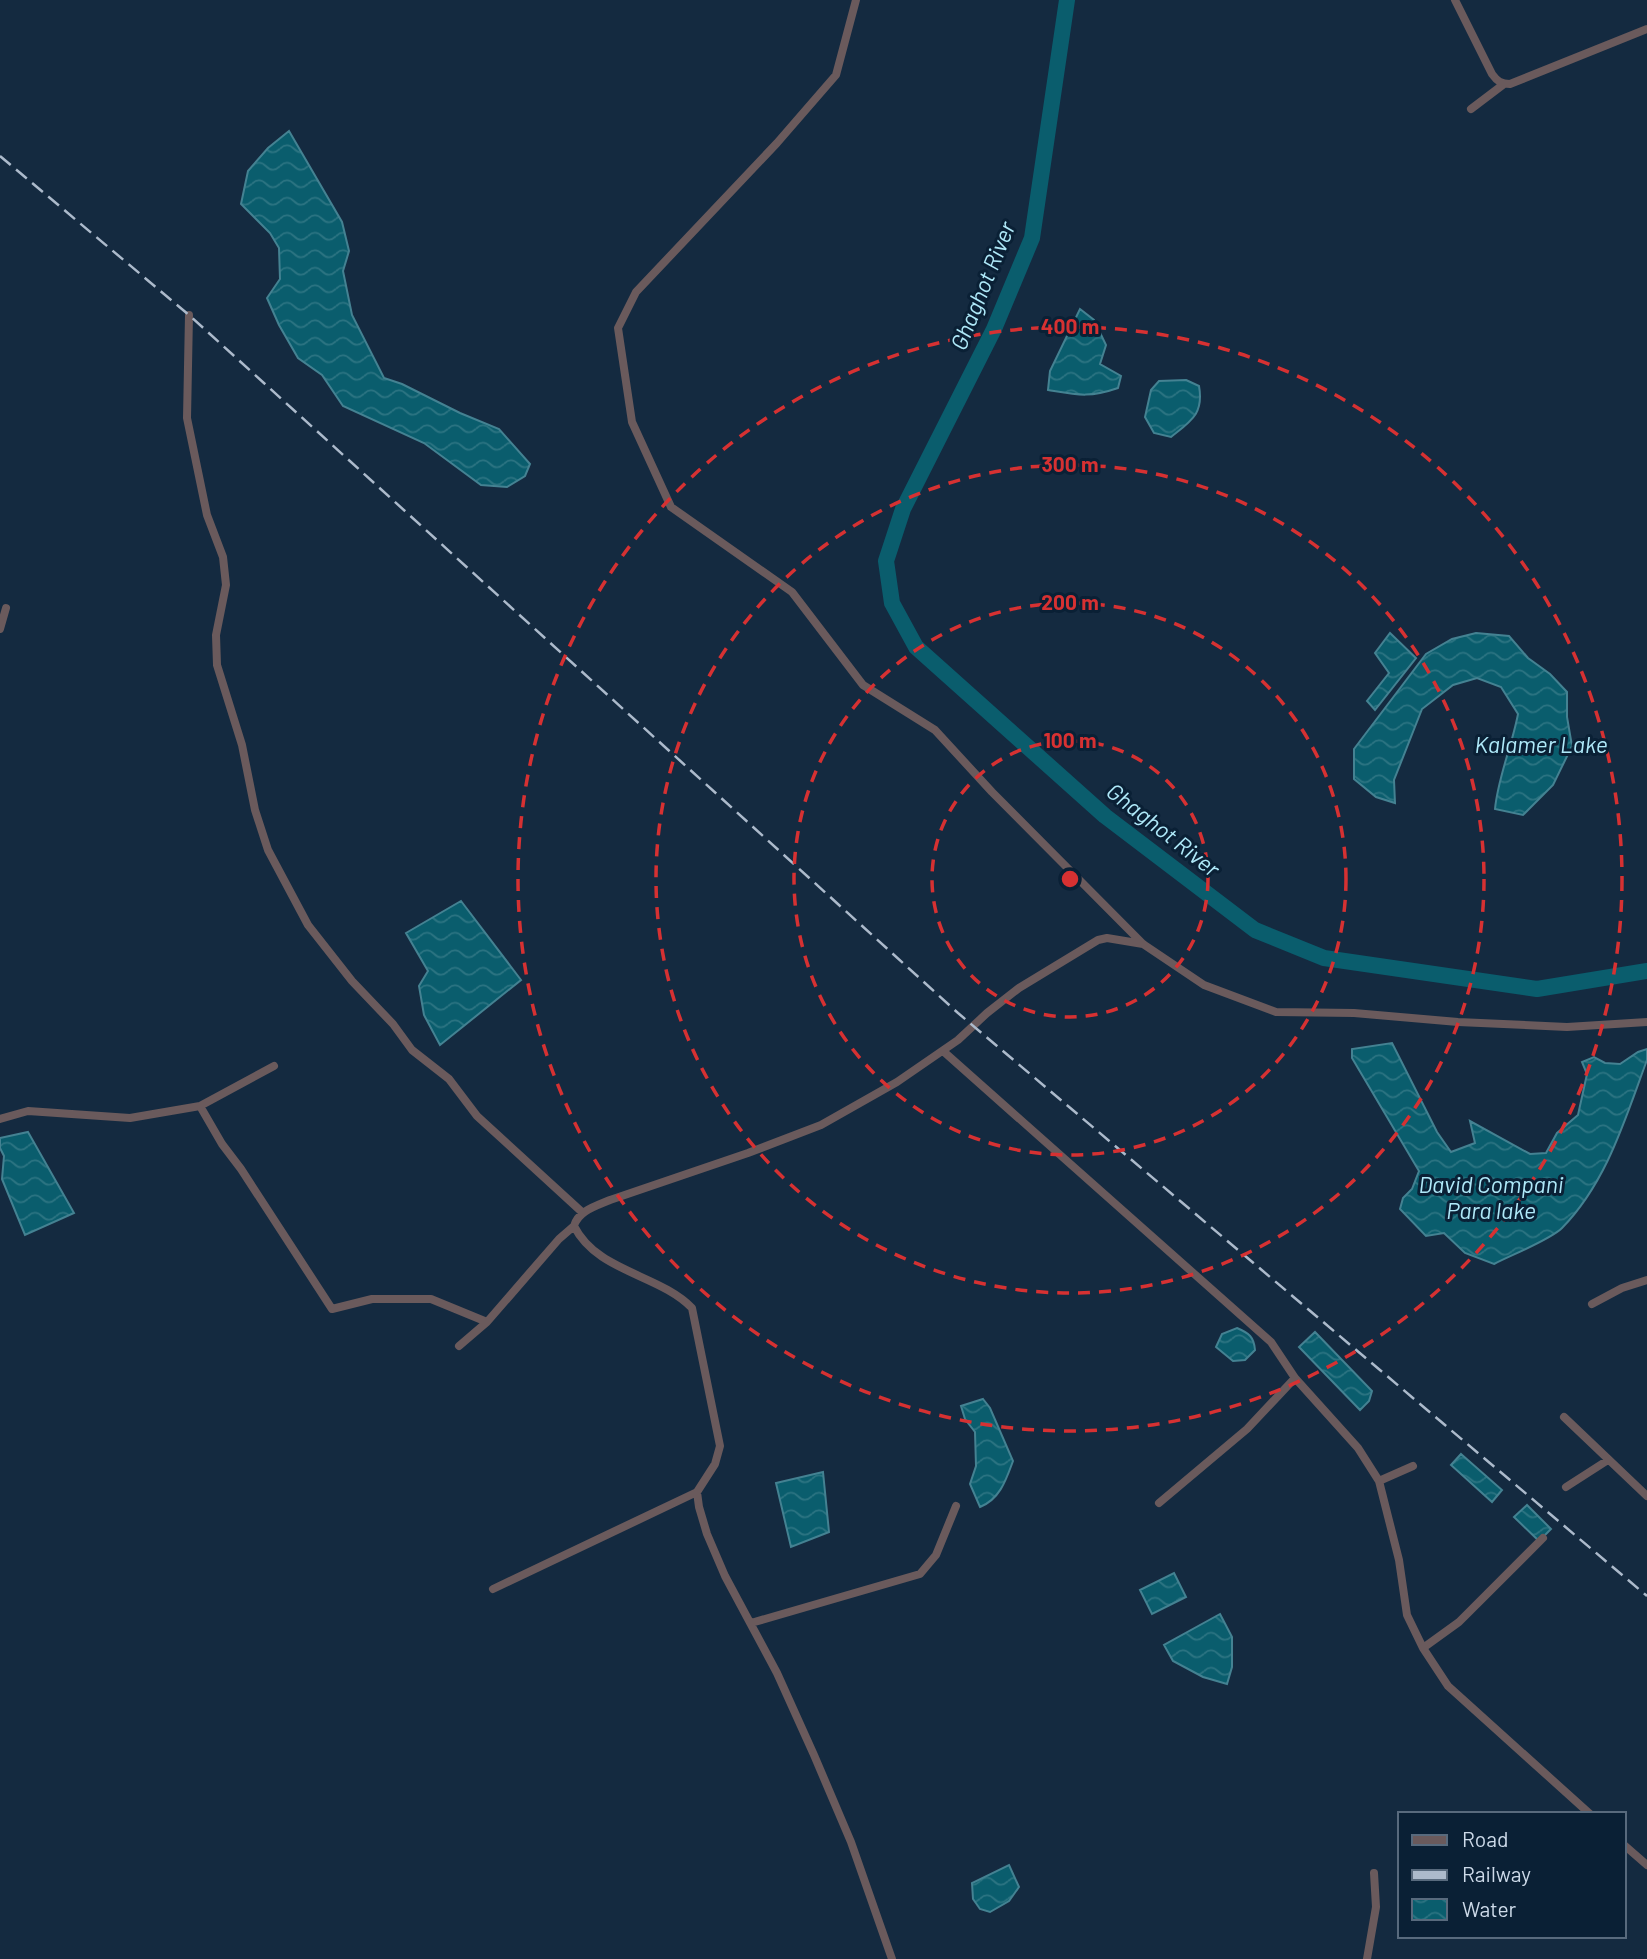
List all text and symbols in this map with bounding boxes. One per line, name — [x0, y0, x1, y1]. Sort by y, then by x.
water label: Ghaghot River — [944, 217, 1021, 354]
text: 400 m — [1041, 313, 1099, 338]
text: 300 m — [1041, 451, 1099, 476]
text: 200 m — [1041, 589, 1099, 614]
text: 100 m — [1043, 727, 1097, 752]
water label: Kalamer Lake — [1474, 730, 1608, 758]
water label: Ghaghot River — [1101, 776, 1226, 883]
centre of rings — [1058, 867, 1082, 891]
water label: David Compani Para lake — [1419, 1170, 1564, 1224]
legend — [1398, 1812, 1626, 1938]
text: Road — [1462, 1826, 1508, 1851]
text: Railway — [1462, 1861, 1531, 1886]
text: Water — [1462, 1896, 1517, 1921]

